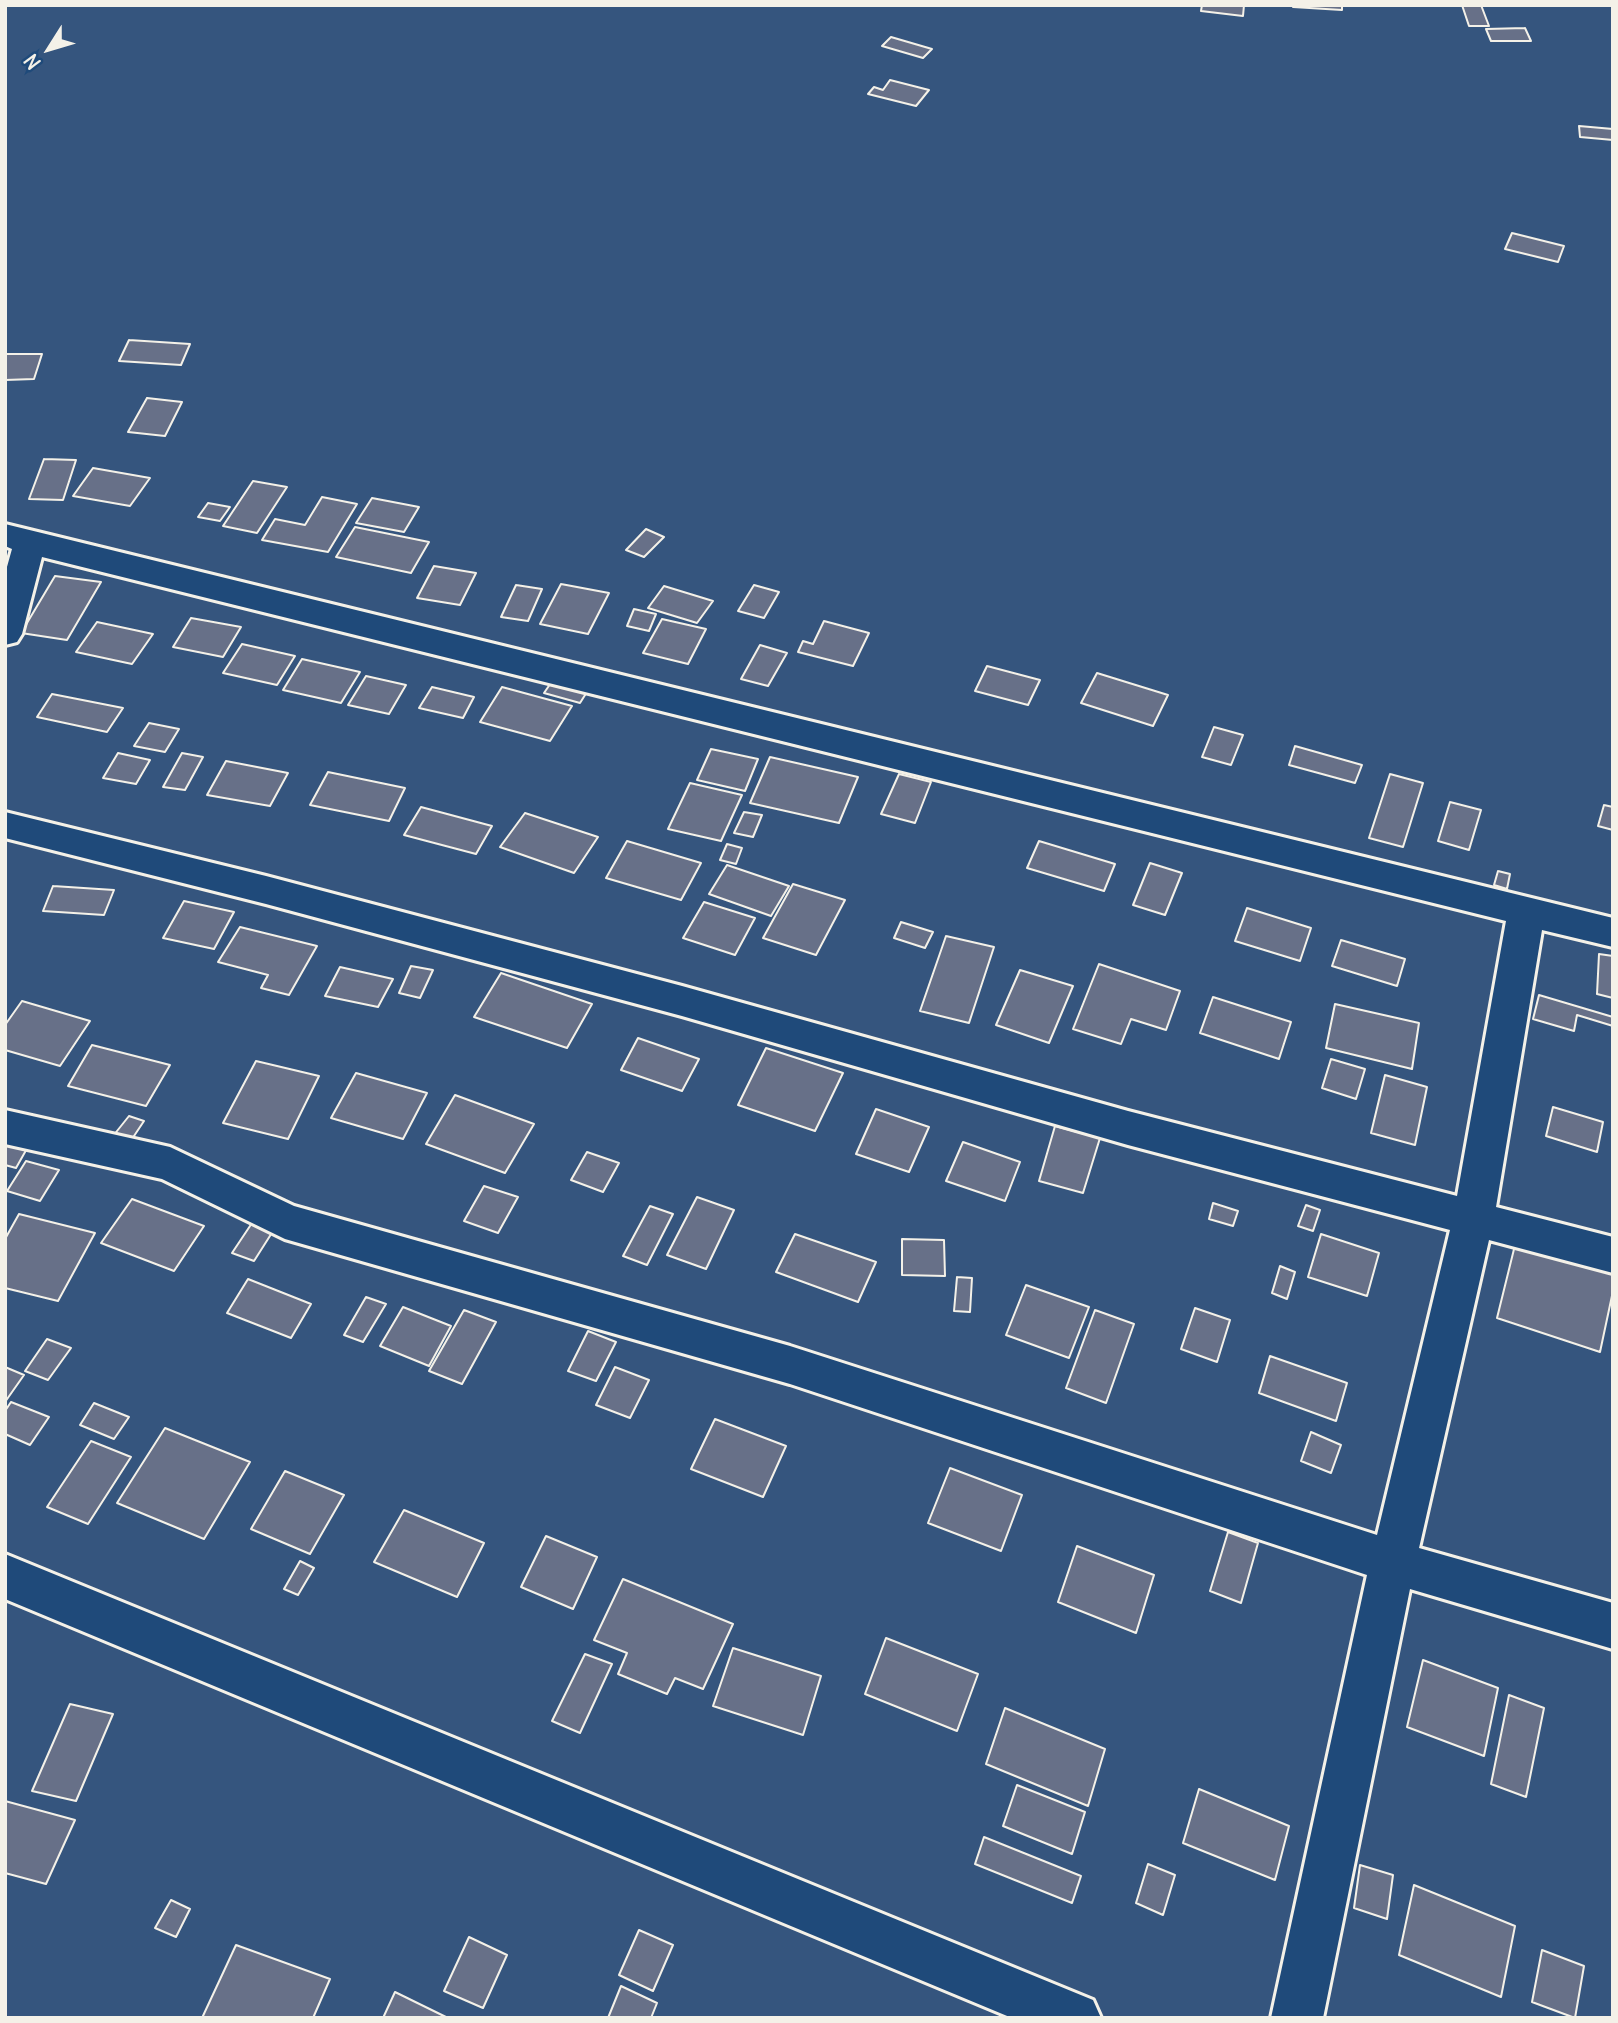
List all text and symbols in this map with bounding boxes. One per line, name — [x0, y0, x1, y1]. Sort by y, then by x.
north arrow — [14, 14, 84, 84]
text: N — [19, 49, 46, 74]

